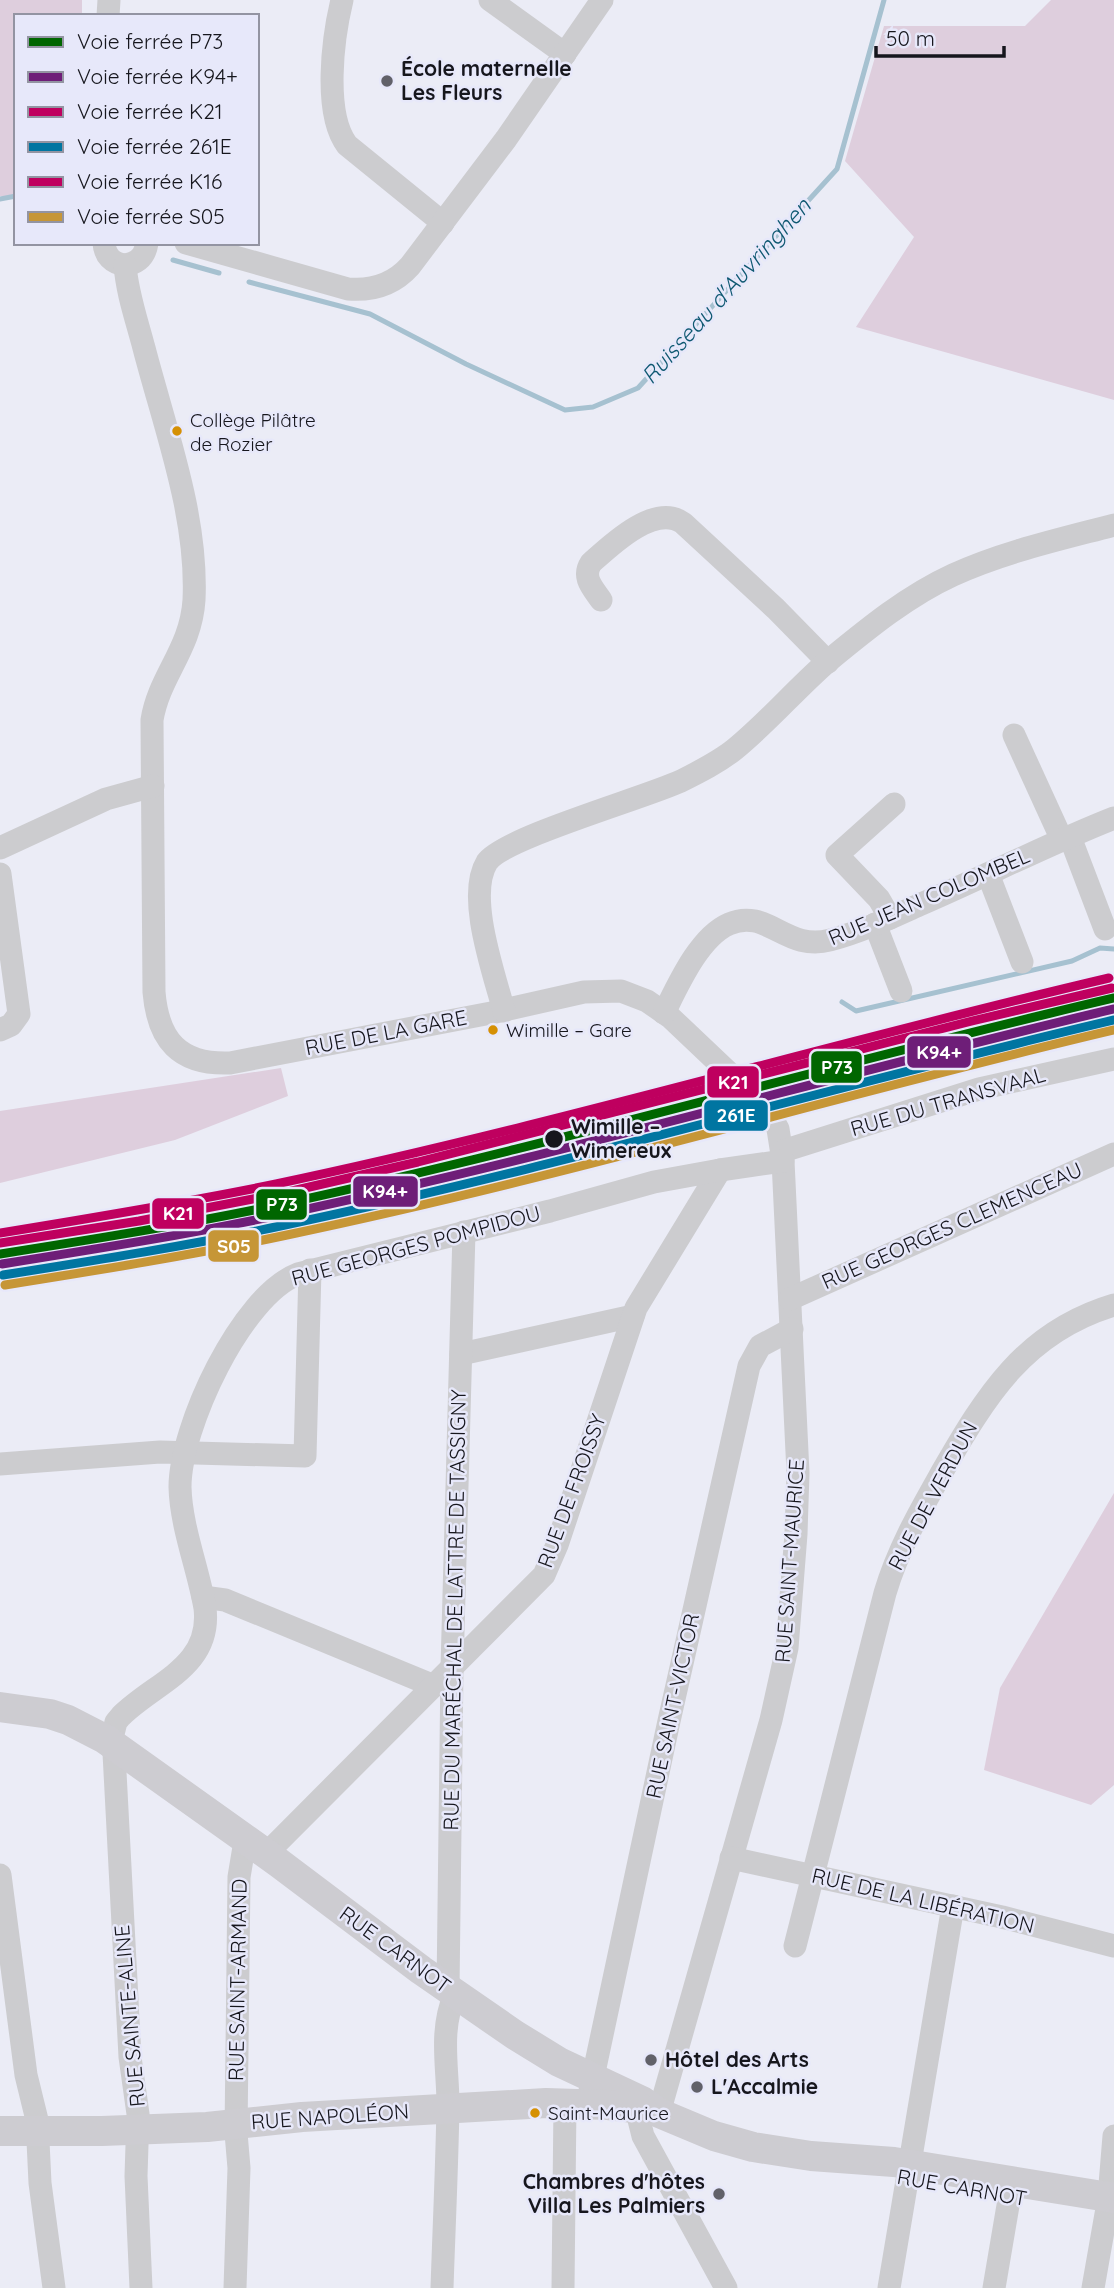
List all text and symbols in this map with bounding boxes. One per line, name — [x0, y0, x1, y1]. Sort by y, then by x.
legend — [14, 14, 259, 245]
scale bar — [876, 14, 1004, 58]
text: 50 m — [886, 25, 935, 51]
text: Voie ferrée P73 — [77, 28, 223, 54]
place label: École maternelle Les Fleurs — [401, 55, 572, 105]
text: Voie ferrée K94+ — [77, 63, 238, 89]
marker: École maternelle Les Fleurs — [379, 73, 395, 89]
text: Voie ferrée K21 — [77, 98, 223, 124]
text: Voie ferrée 261E — [77, 133, 232, 159]
text: Voie ferrée K16 — [77, 168, 222, 194]
water label: Ruisseau d'Auvringhen — [635, 191, 817, 390]
text: Voie ferrée S05 — [77, 203, 225, 229]
place label: Collège Pilâtre de Rozier — [190, 408, 316, 456]
marker: Collège Pilâtre de Rozier — [170, 424, 184, 438]
street label: RUE JEAN COLOMBEL — [824, 842, 1033, 950]
street label: RUE DE LA GARE — [303, 1004, 469, 1060]
place label: Wimille – Gare — [506, 1018, 632, 1042]
marker: Wimille – Gare — [486, 1023, 500, 1037]
line badge: K94+ — [906, 1035, 972, 1069]
text: K94+ — [916, 1040, 962, 1064]
line badge: P73 — [810, 1050, 863, 1084]
text: P73 — [821, 1055, 853, 1079]
street label: RUE DU TRANSVAAL — [847, 1061, 1048, 1141]
line badge: K21 — [706, 1065, 760, 1099]
text: K21 — [718, 1070, 748, 1094]
line badge: 261E — [703, 1099, 769, 1132]
text: 261E — [716, 1103, 756, 1127]
place label: Wimille – Wimereux — [571, 1113, 671, 1163]
marker: Wimille – Wimereux — [543, 1128, 565, 1150]
street label: RUE GEORGES CLEMENCEAU — [817, 1156, 1086, 1294]
line badge: K94+ — [352, 1175, 419, 1208]
text: K94+ — [362, 1179, 408, 1203]
line badge: P73 — [255, 1188, 308, 1221]
text: P73 — [266, 1192, 298, 1216]
line badge: K21 — [151, 1197, 205, 1230]
street label: RUE GEORGES POMPIDOU — [288, 1199, 543, 1291]
text: K21 — [163, 1201, 193, 1225]
line badge: S05 — [207, 1229, 260, 1263]
text: S05 — [217, 1234, 251, 1258]
street label: RUE DU MARÉCHAL DE LATTRE DE TASSIGNY — [437, 1389, 471, 1831]
street label: RUE DE FROISSY — [531, 1410, 611, 1571]
street label: RUE DE VERDUN — [882, 1417, 982, 1574]
street label: RUE SAINT-MAURICE — [769, 1458, 809, 1664]
street label: RUE SAINT-VICTOR — [640, 1611, 704, 1801]
street label: RUE DE LA LIBÉRATION — [809, 1862, 1037, 1938]
street label: RUE SAINT-ARMAND — [222, 1879, 252, 2081]
street label: RUE CARNOT — [335, 1900, 456, 1998]
street label: RUE SAINTE-ALINE — [108, 1924, 150, 2108]
place label: Hôtel des Arts — [665, 2046, 809, 2072]
marker: Hôtel des Arts — [643, 2052, 659, 2068]
place label: L'Accalmie — [711, 2073, 818, 2099]
marker: L'Accalmie — [689, 2079, 705, 2095]
street label: RUE NAPOLÉON — [250, 2098, 410, 2135]
place label: Saint-Maurice — [548, 2101, 669, 2125]
marker: Saint-Maurice — [528, 2106, 542, 2120]
street label: RUE CARNOT — [895, 2163, 1029, 2211]
place label: Chambres d'hôtes Villa Les Palmiers — [523, 2168, 705, 2218]
marker: Chambres d'hôtes Villa Les Palmiers — [711, 2186, 727, 2202]

